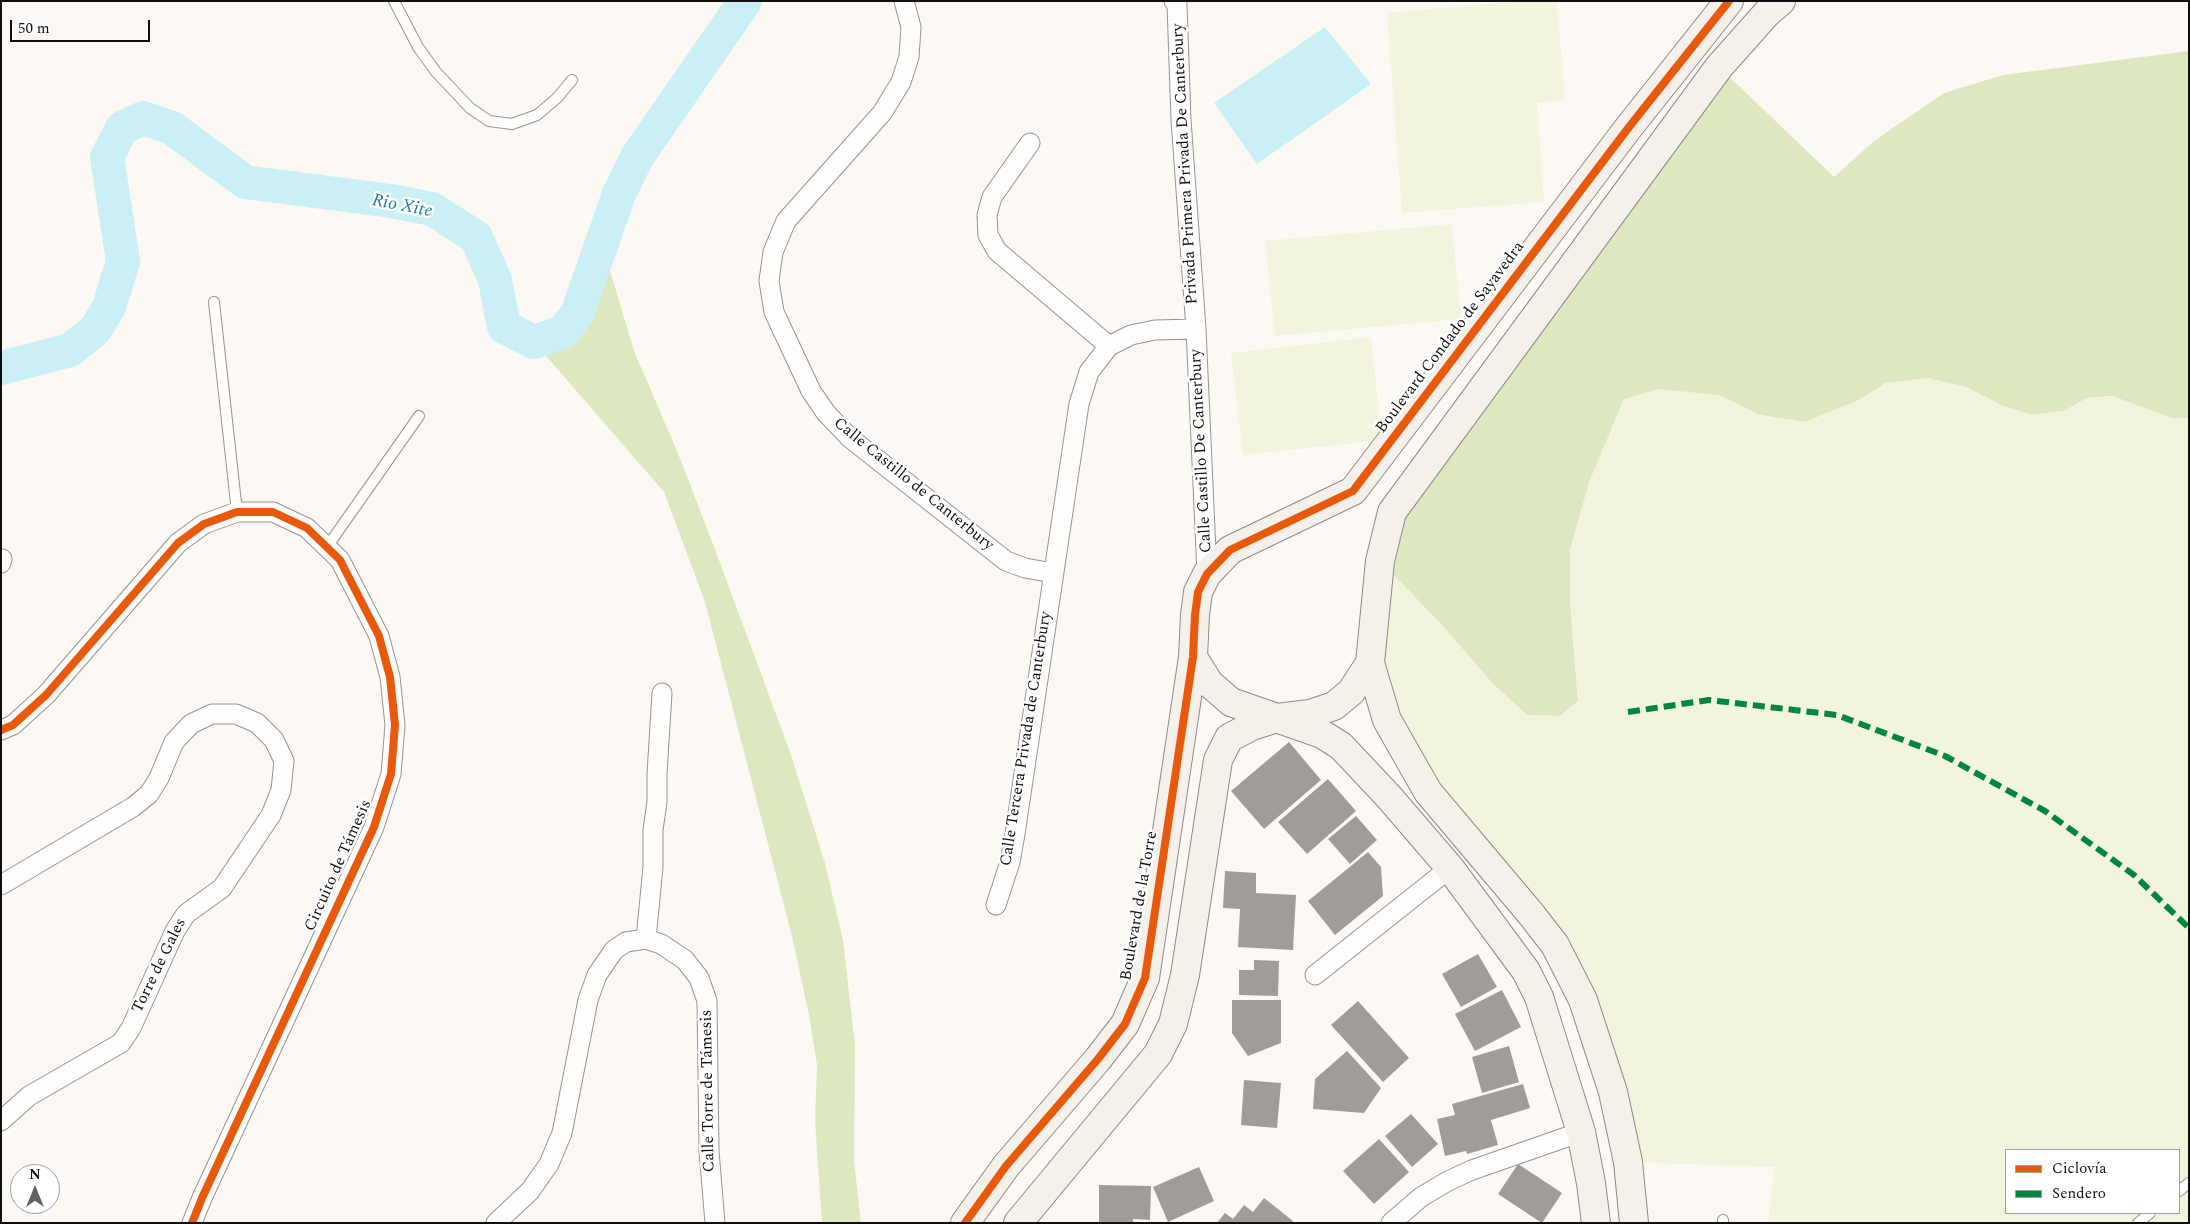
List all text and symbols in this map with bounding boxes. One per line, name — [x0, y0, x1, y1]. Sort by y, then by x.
scale bar — [12, 10, 152, 42]
text: 50 m — [18, 17, 50, 40]
street label: Privada Primera Privada De Canterbury — [1169, 23, 1203, 305]
water label: Rio Xite — [370, 191, 434, 223]
street label: Boulevard Condado de Sayavedra — [1373, 238, 1529, 438]
street label: Calle Castillo De Canterbury — [1187, 349, 1217, 553]
street label: Calle Castillo de Canterbury — [829, 414, 997, 556]
street label: Calle Tercera Privada de Canterbury — [997, 610, 1057, 868]
street label: Circuito de Támesis — [301, 797, 377, 935]
street label: Boulevard de la Torre — [1117, 830, 1163, 982]
street label: Torre de Gales — [129, 915, 191, 1017]
street label: Calle Torre de Támesis — [698, 1010, 720, 1172]
legend — [2005, 1149, 2180, 1214]
text: Ciclovía — [2052, 1157, 2107, 1180]
north arrow — [10, 1164, 60, 1214]
text: N — [29, 1164, 41, 1185]
text: Sendero — [2052, 1182, 2106, 1205]

